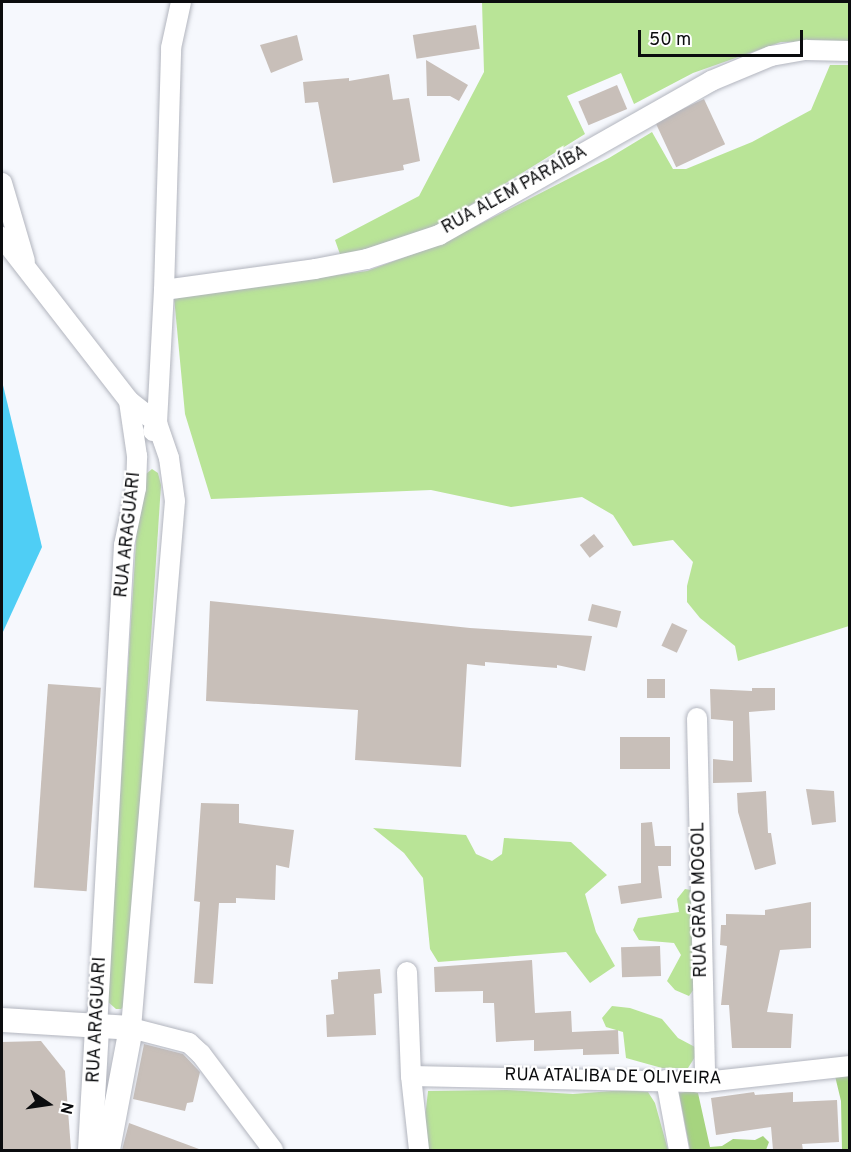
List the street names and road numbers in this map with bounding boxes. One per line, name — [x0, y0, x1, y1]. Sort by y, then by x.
street label: RUA ALEM PARAÍBA — [438, 142, 592, 240]
street label: RUA ARAGUARI — [112, 470, 146, 600]
street label: RUA GRÃO MOGOL — [689, 822, 713, 978]
street label: RUA ARAGUARI — [84, 956, 112, 1084]
street label: RUA ATALIBA DE OLIVEIRA — [503, 1065, 723, 1091]

